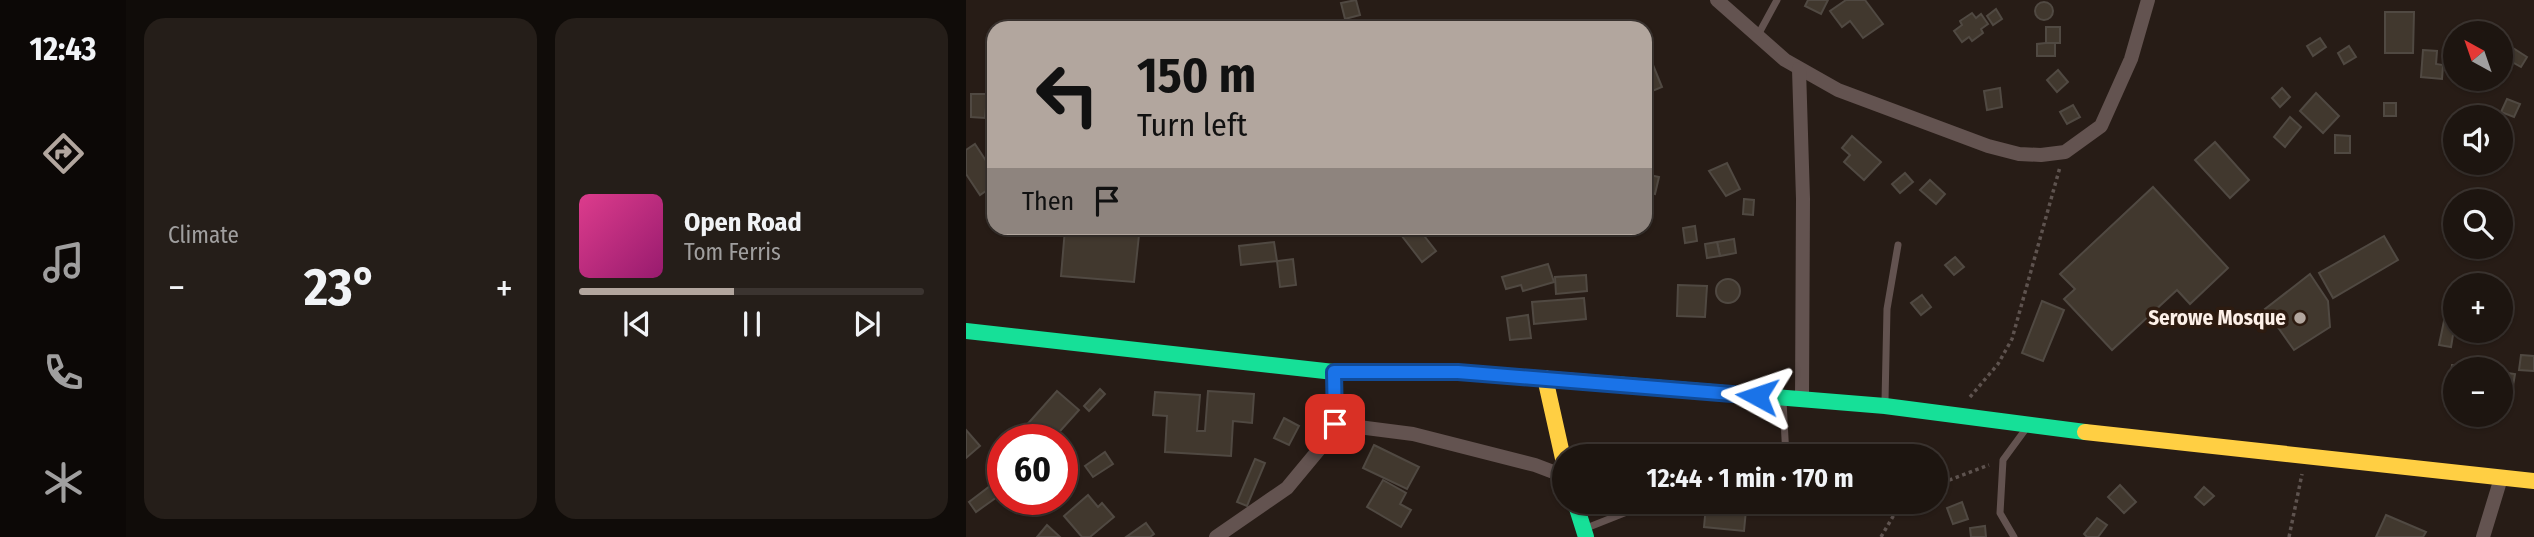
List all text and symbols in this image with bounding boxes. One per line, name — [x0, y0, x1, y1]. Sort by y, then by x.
north arrow — [2443, 21, 2513, 91]
map controls — [2443, 21, 2513, 427]
text: 12:43 — [30, 30, 96, 68]
text: 150 m — [1137, 46, 1256, 105]
icon: left — [1022, 49, 1113, 140]
button: sound — [2443, 105, 2513, 175]
text: Turn left — [1137, 106, 1247, 144]
icon: directions — [39, 129, 88, 178]
icon: arrive — [1088, 182, 1126, 220]
text: Then — [1022, 186, 1074, 217]
button: search — [2443, 189, 2513, 259]
text: Open Road — [684, 207, 802, 238]
text: Climate — [168, 221, 239, 249]
icon: music — [39, 238, 88, 287]
text: Tom Ferris — [684, 238, 781, 266]
text: 23° — [304, 256, 377, 319]
text: − — [168, 265, 185, 311]
text: + — [496, 265, 513, 311]
button: + — [2443, 273, 2513, 343]
icon: previous — [618, 305, 656, 343]
icon: pause — [733, 305, 771, 343]
icon: next — [848, 305, 886, 343]
place label: Serowe Mosque — [2148, 305, 2286, 331]
marker: Serowe Mosque — [2292, 310, 2308, 326]
icon: phone — [39, 348, 88, 397]
button: − — [2443, 357, 2513, 427]
position arrow — [1720, 359, 1794, 433]
pin — [1305, 394, 1365, 454]
icon: arrive — [1316, 405, 1354, 443]
speed limit sign: 60 — [987, 424, 1078, 515]
icon: climate — [39, 458, 88, 507]
text: 12:44 · 1 min · 170 m — [1646, 463, 1854, 494]

